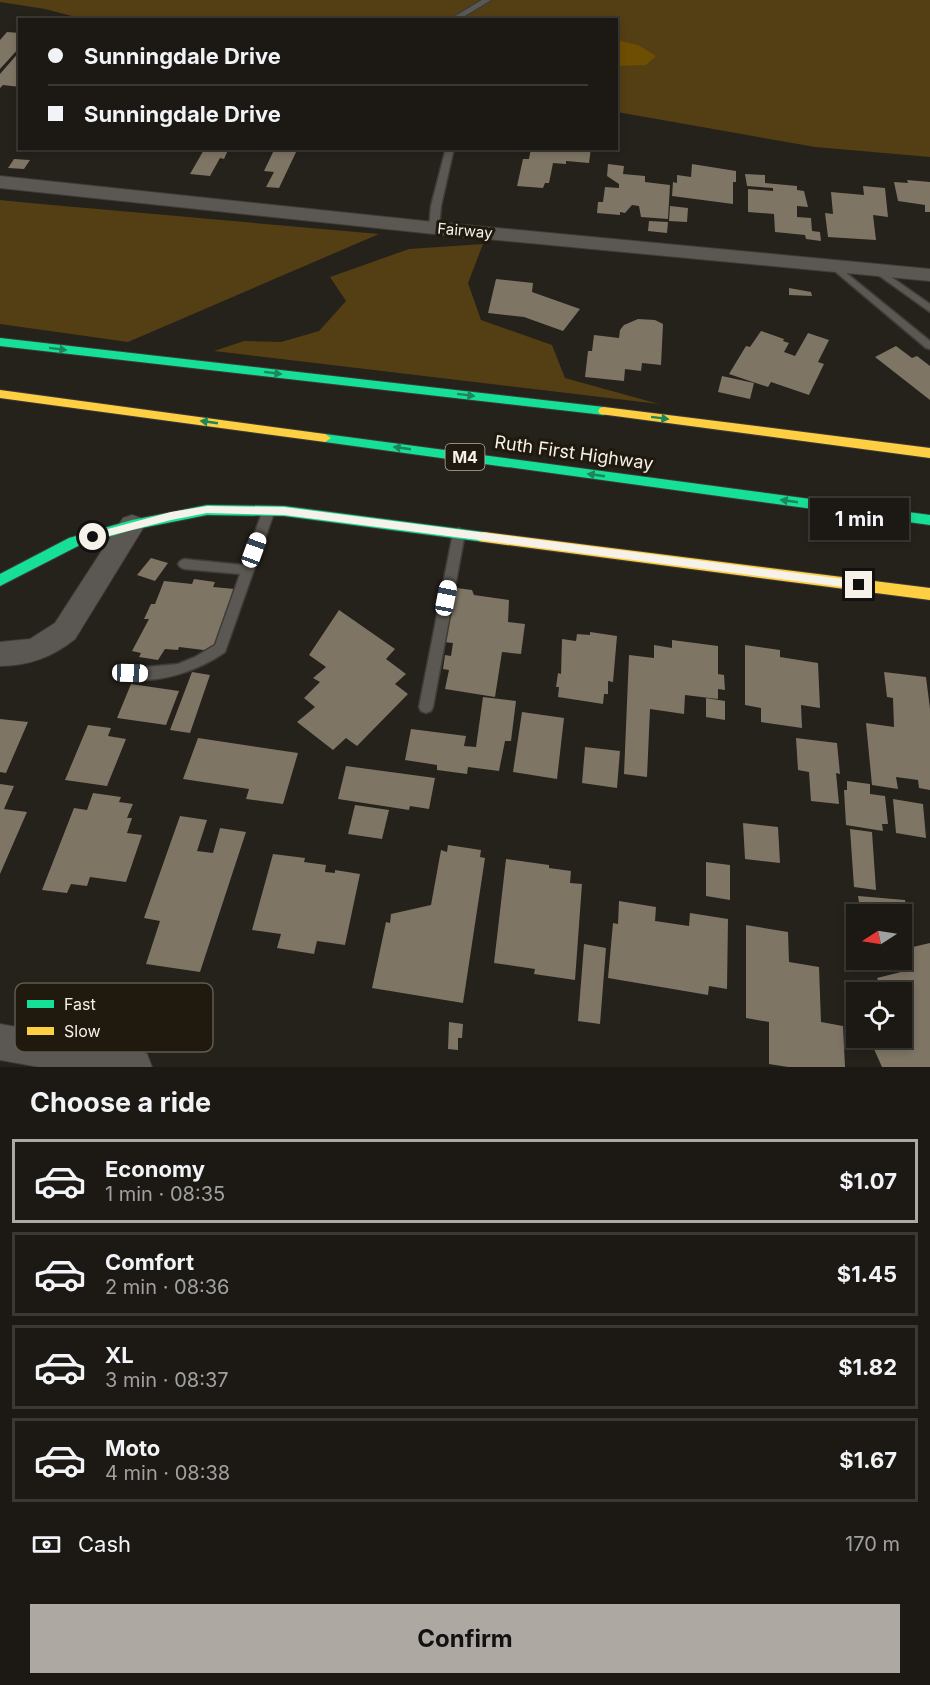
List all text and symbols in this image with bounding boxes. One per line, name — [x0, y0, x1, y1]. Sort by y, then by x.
text: Sunningdale Drive — [84, 43, 281, 69]
text: Sunningdale Drive — [84, 101, 281, 127]
street label: Fairway — [437, 219, 494, 242]
one-way arrow — [49, 344, 68, 354]
one-way arrow — [263, 368, 282, 378]
one-way arrow — [457, 391, 476, 400]
one-way arrow — [651, 413, 670, 423]
one-way arrow — [199, 418, 218, 427]
street label: Ruth First Highway — [493, 431, 655, 474]
one-way arrow — [393, 444, 412, 453]
road number: M4 — [446, 444, 484, 470]
one-way arrow — [586, 470, 605, 479]
one-way arrow — [779, 496, 798, 505]
callout: 1 min — [810, 498, 908, 540]
text: 1 min — [835, 507, 884, 531]
route start — [79, 523, 106, 550]
car — [239, 530, 269, 570]
route end — [845, 571, 872, 598]
car — [434, 579, 458, 617]
car — [112, 663, 148, 683]
north arrow — [846, 904, 912, 970]
map controls — [846, 904, 912, 1048]
button: locate — [846, 982, 912, 1048]
legend — [15, 983, 213, 1052]
text: Fast — [64, 994, 96, 1014]
text: Slow — [64, 1021, 101, 1041]
text: Choose a ride — [30, 1086, 211, 1119]
icon: car — [33, 1154, 87, 1208]
text: Economy — [105, 1156, 205, 1182]
text: $1.07 — [839, 1168, 897, 1194]
text: 1 min · 08:35 — [105, 1182, 225, 1206]
icon: car — [33, 1247, 87, 1301]
text: Comfort — [105, 1249, 194, 1275]
text: $1.45 — [837, 1261, 897, 1287]
text: 2 min · 08:36 — [105, 1275, 230, 1299]
icon: car — [33, 1340, 87, 1394]
text: XL — [105, 1342, 134, 1368]
text: $1.82 — [838, 1354, 897, 1380]
text: 3 min · 08:37 — [105, 1368, 229, 1392]
icon: car — [33, 1433, 87, 1487]
text: Moto — [105, 1435, 160, 1461]
text: $1.67 — [839, 1447, 897, 1473]
text: 4 min · 08:38 — [105, 1461, 230, 1485]
icon: cash — [30, 1528, 63, 1561]
text: Cash — [78, 1531, 131, 1557]
text: 170 m — [845, 1532, 900, 1556]
button: Confirm — [30, 1604, 900, 1673]

